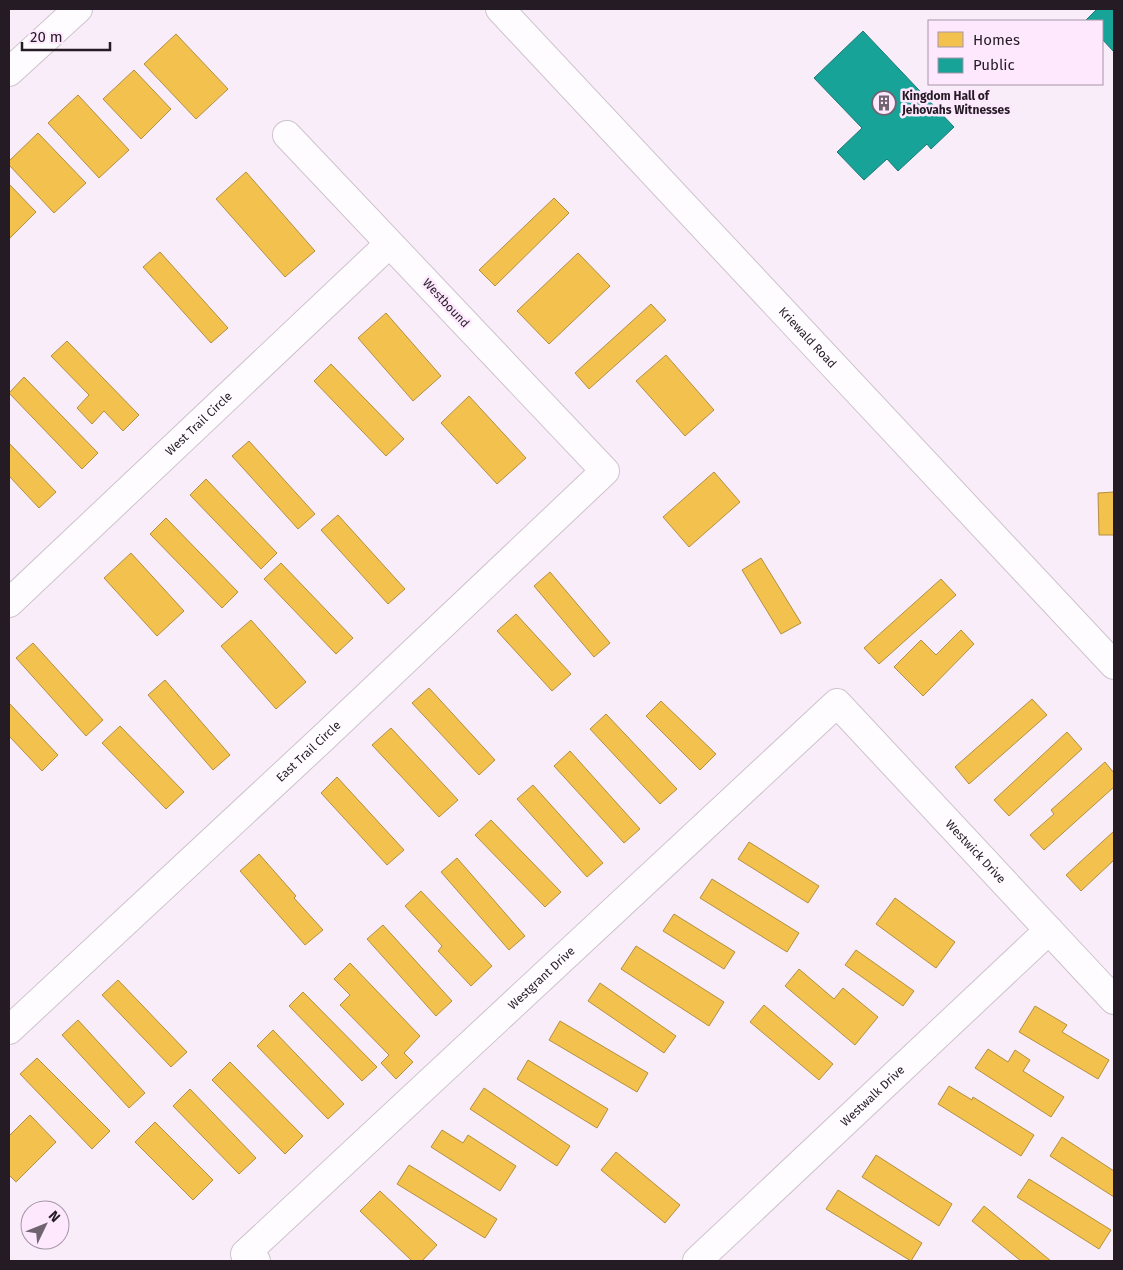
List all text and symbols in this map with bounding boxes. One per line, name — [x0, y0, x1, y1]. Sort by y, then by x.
scale bar — [22, 20, 110, 52]
legend — [928, 20, 1103, 85]
text: 20 m — [30, 28, 63, 46]
text: Homes — [973, 31, 1020, 49]
text: Public — [973, 56, 1015, 74]
place label: Kingdom Hall of Jehovahs Witnesses — [901, 89, 1010, 117]
building icon: Kingdom Hall of Jehovahs Witnesses — [871, 90, 897, 116]
street label: Westbound — [420, 276, 472, 330]
street label: Kriewald Road — [776, 304, 839, 371]
street label: West Trail Circle — [163, 389, 235, 459]
street label: East Trail Circle — [273, 718, 343, 785]
street label: Westwick Drive — [943, 817, 1009, 886]
street label: Westgrant Drive — [505, 944, 578, 1012]
street label: Westwalk Drive — [838, 1063, 907, 1129]
north arrow — [20, 1200, 70, 1250]
text: N — [45, 1207, 64, 1226]

